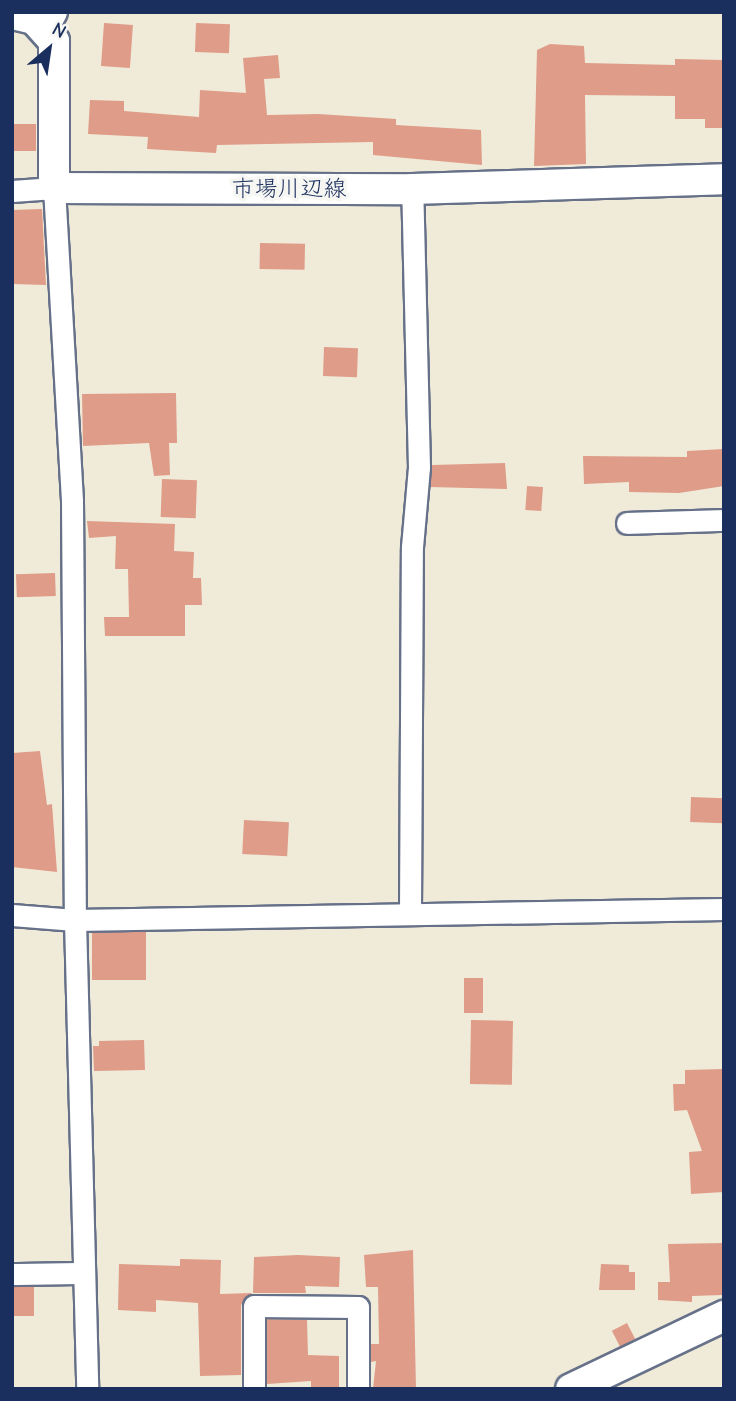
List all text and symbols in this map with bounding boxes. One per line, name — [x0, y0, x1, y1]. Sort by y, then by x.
north arrow — [14, 14, 84, 84]
text: N — [48, 18, 70, 43]
street label: 市場川辺線 — [232, 175, 346, 203]

